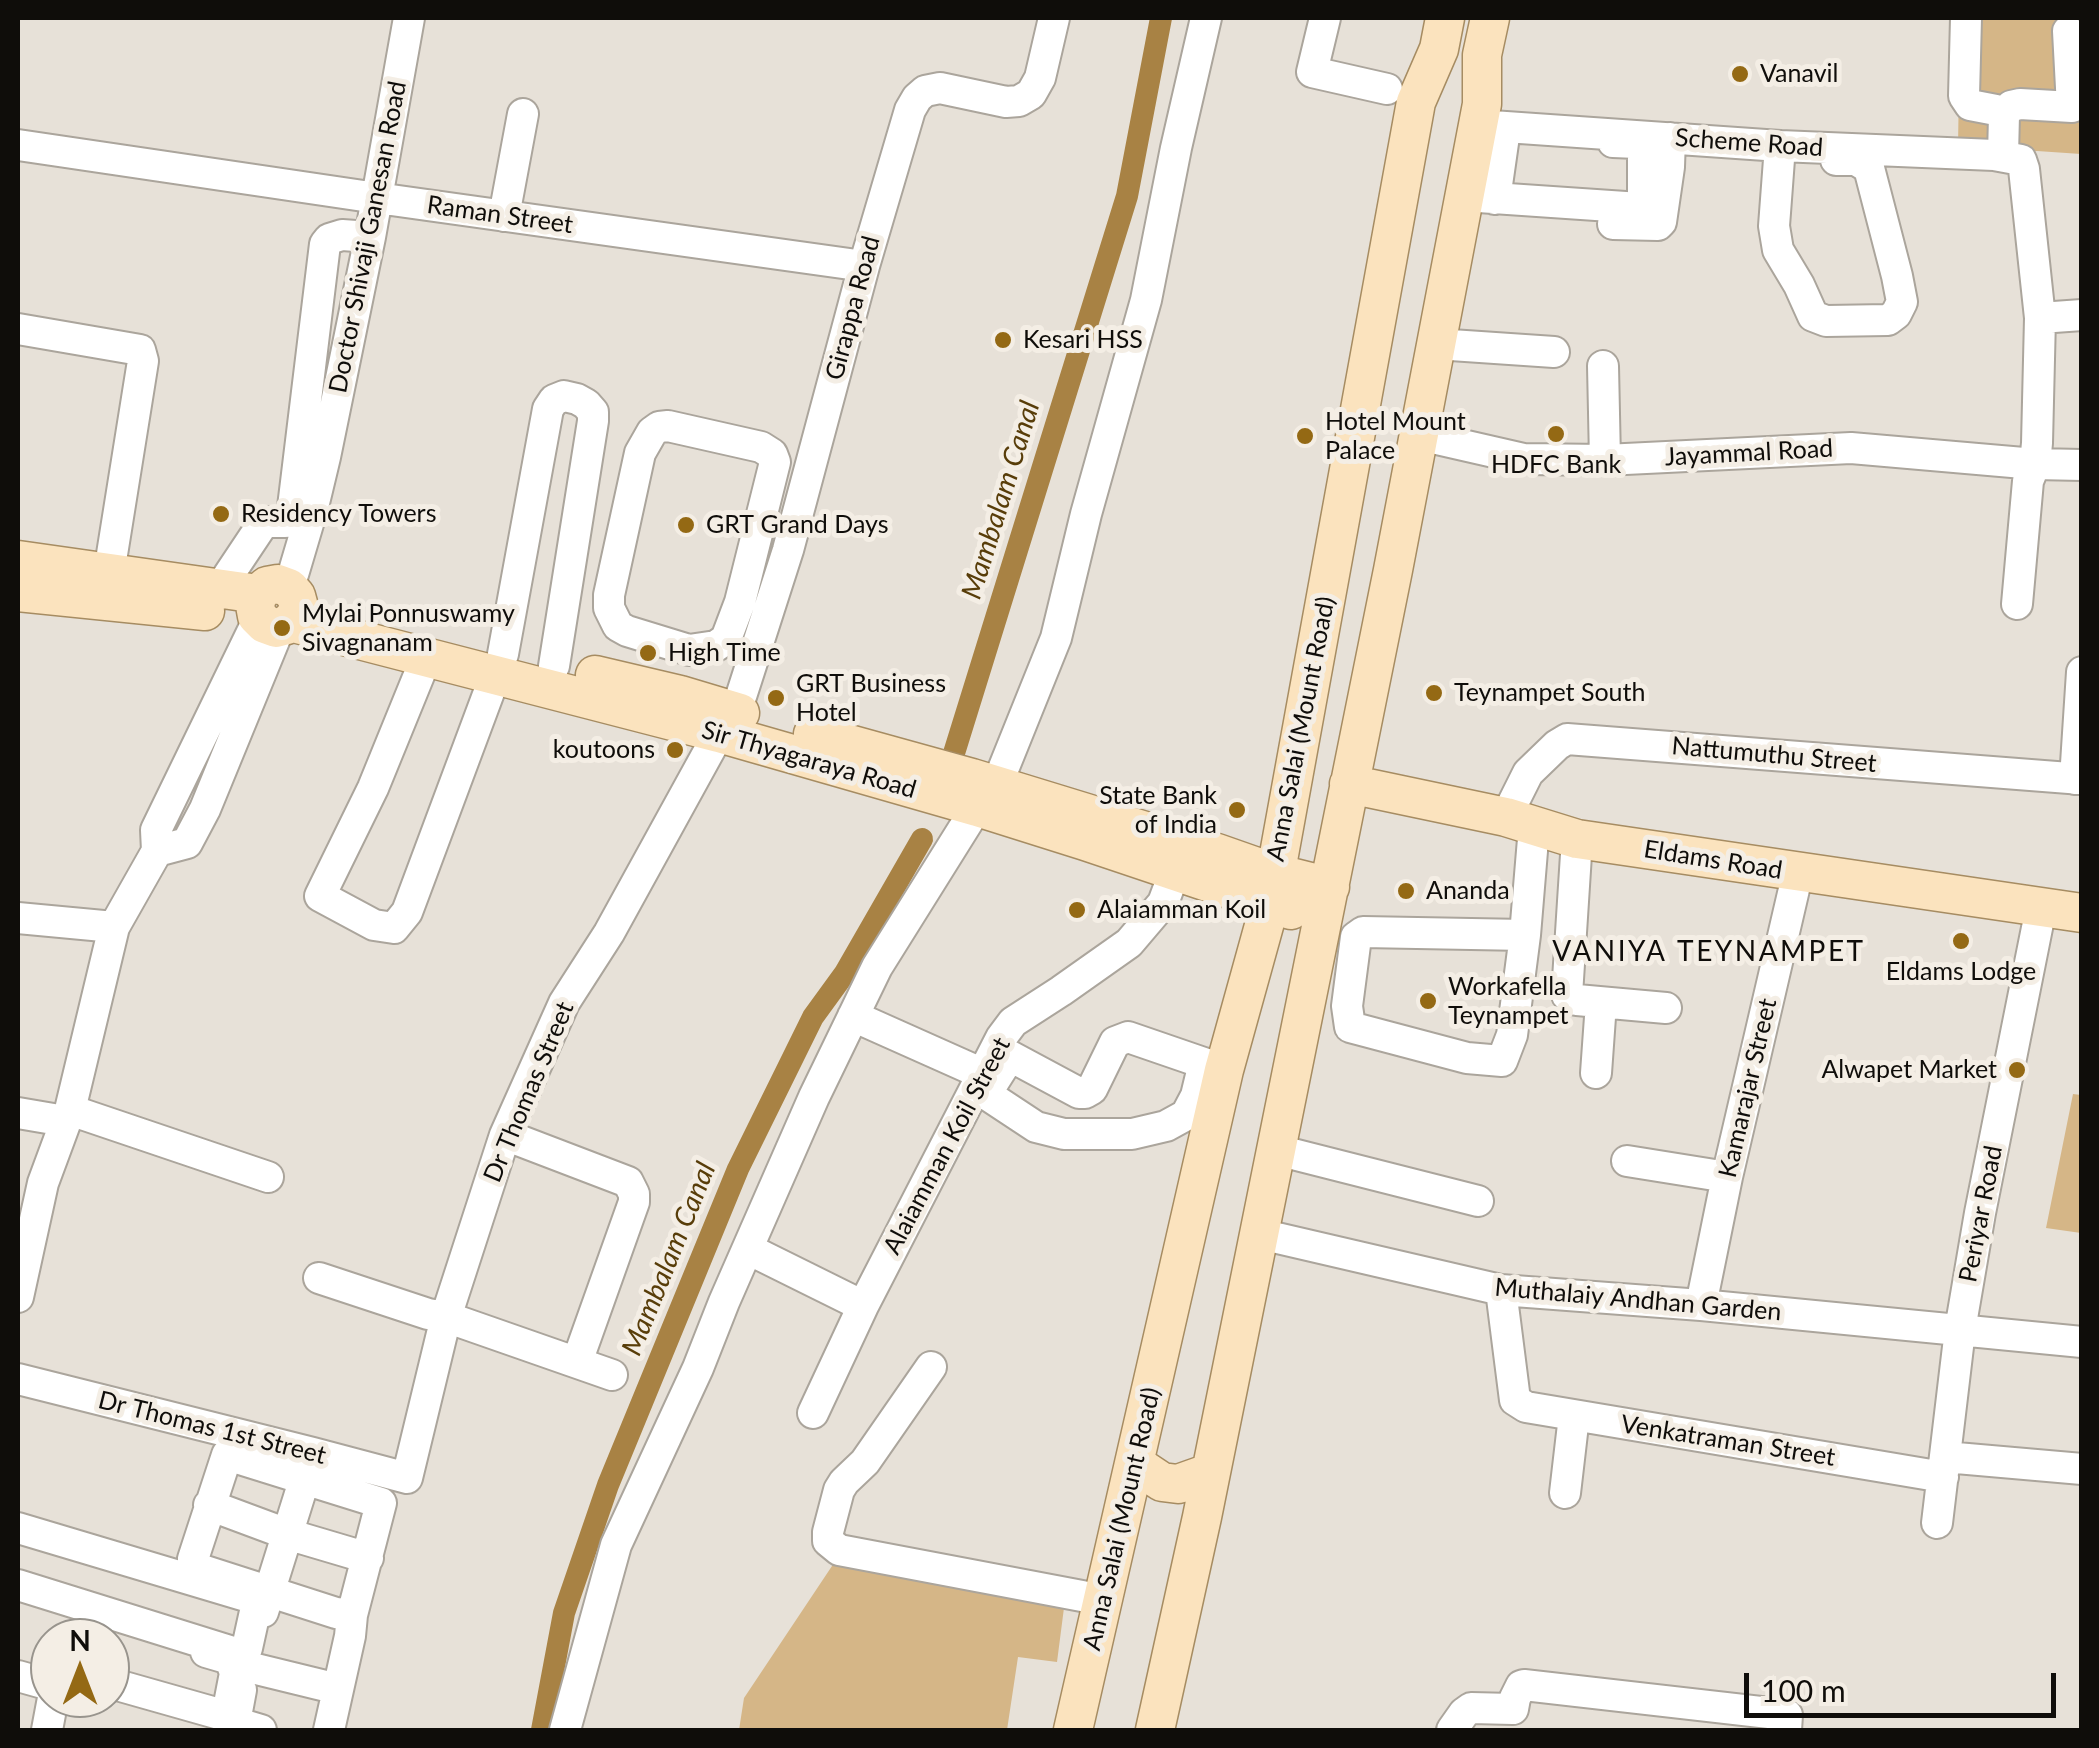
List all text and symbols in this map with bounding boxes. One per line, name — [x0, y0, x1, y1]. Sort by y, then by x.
place label: Vanavil — [1760, 59, 1838, 89]
marker: Vanavil — [1729, 63, 1751, 85]
street label: Doctor Shivaji Ganesan Road — [323, 79, 413, 395]
street label: Scheme Road — [1674, 123, 1824, 163]
street label: Raman Street — [425, 190, 575, 240]
street label: Girappa Road — [819, 233, 887, 383]
place label: Kesari HSS — [1023, 325, 1143, 355]
marker: Kesari HSS — [992, 329, 1014, 351]
water label: Mambalam Canal — [955, 397, 1047, 603]
place label: Hotel Mount Palace — [1325, 407, 1466, 466]
marker: HDFC Bank — [1545, 423, 1567, 445]
marker: Hotel Mount Palace — [1294, 425, 1316, 447]
street label: Jayammal Road — [1664, 434, 1834, 472]
place label: HDFC Bank — [1491, 450, 1621, 480]
place label: Residency Towers — [241, 499, 436, 529]
marker: Residency Towers — [210, 503, 232, 525]
place label: GRT Grand Days — [706, 510, 889, 540]
marker: GRT Grand Days — [675, 514, 697, 536]
street label: Anna Salai (Mount Road) — [1261, 594, 1341, 864]
place label: Mylai Ponnuswamy Sivagnanam — [302, 599, 515, 658]
marker: Mylai Ponnuswamy Sivagnanam — [271, 617, 293, 639]
place label: High Time — [668, 638, 781, 668]
marker: High Time — [637, 642, 659, 664]
place label: GRT Business Hotel — [796, 669, 946, 728]
place label: Teynampet South — [1454, 678, 1645, 708]
marker: Teynampet South — [1423, 682, 1445, 704]
marker: GRT Business Hotel — [765, 687, 787, 709]
street label: Sir Thyagaraya Road — [698, 715, 920, 805]
street label: Nattumuthu Street — [1670, 731, 1878, 779]
place label: koutoons — [553, 735, 655, 765]
marker: koutoons — [664, 739, 686, 761]
place label: State Bank of India — [1099, 781, 1217, 840]
marker: State Bank of India — [1226, 799, 1248, 821]
street label: Eldams Road — [1642, 834, 1784, 886]
place label: Ananda — [1426, 876, 1510, 906]
marker: Ananda — [1395, 880, 1417, 902]
place label: Alaiamman Koil — [1097, 895, 1266, 925]
marker: Alaiamman Koil — [1066, 899, 1088, 921]
marker: Eldams Lodge — [1950, 930, 1972, 952]
district label: VANIYA TEYNAMPET — [1552, 935, 1866, 969]
place label: Eldams Lodge — [1886, 957, 2036, 987]
place label: Workafella Teynampet — [1448, 972, 1568, 1031]
marker: Workafella Teynampet — [1417, 990, 1439, 1012]
street label: Kamarajar Street — [1713, 995, 1783, 1181]
street label: Dr Thomas Street — [477, 997, 581, 1187]
street label: Alaiamman Koil Street — [877, 1032, 1017, 1260]
place label: Alwapet Market — [1821, 1055, 1997, 1085]
marker: Alwapet Market — [2006, 1059, 2028, 1081]
street label: Periyar Road — [1953, 1143, 2009, 1285]
water label: Mambalam Canal — [615, 1157, 723, 1361]
street label: Muthalaiy Andhan Garden — [1493, 1273, 1783, 1327]
street label: Dr Thomas 1st Street — [95, 1385, 329, 1471]
street label: Anna Salai (Mount Road) — [1077, 1385, 1167, 1653]
street label: Venkatraman Street — [1619, 1409, 1837, 1473]
north arrow — [30, 1618, 130, 1718]
text: N — [69, 1623, 91, 1657]
scale bar — [1749, 1653, 2062, 1715]
text: 100 m — [1761, 1672, 1846, 1708]

